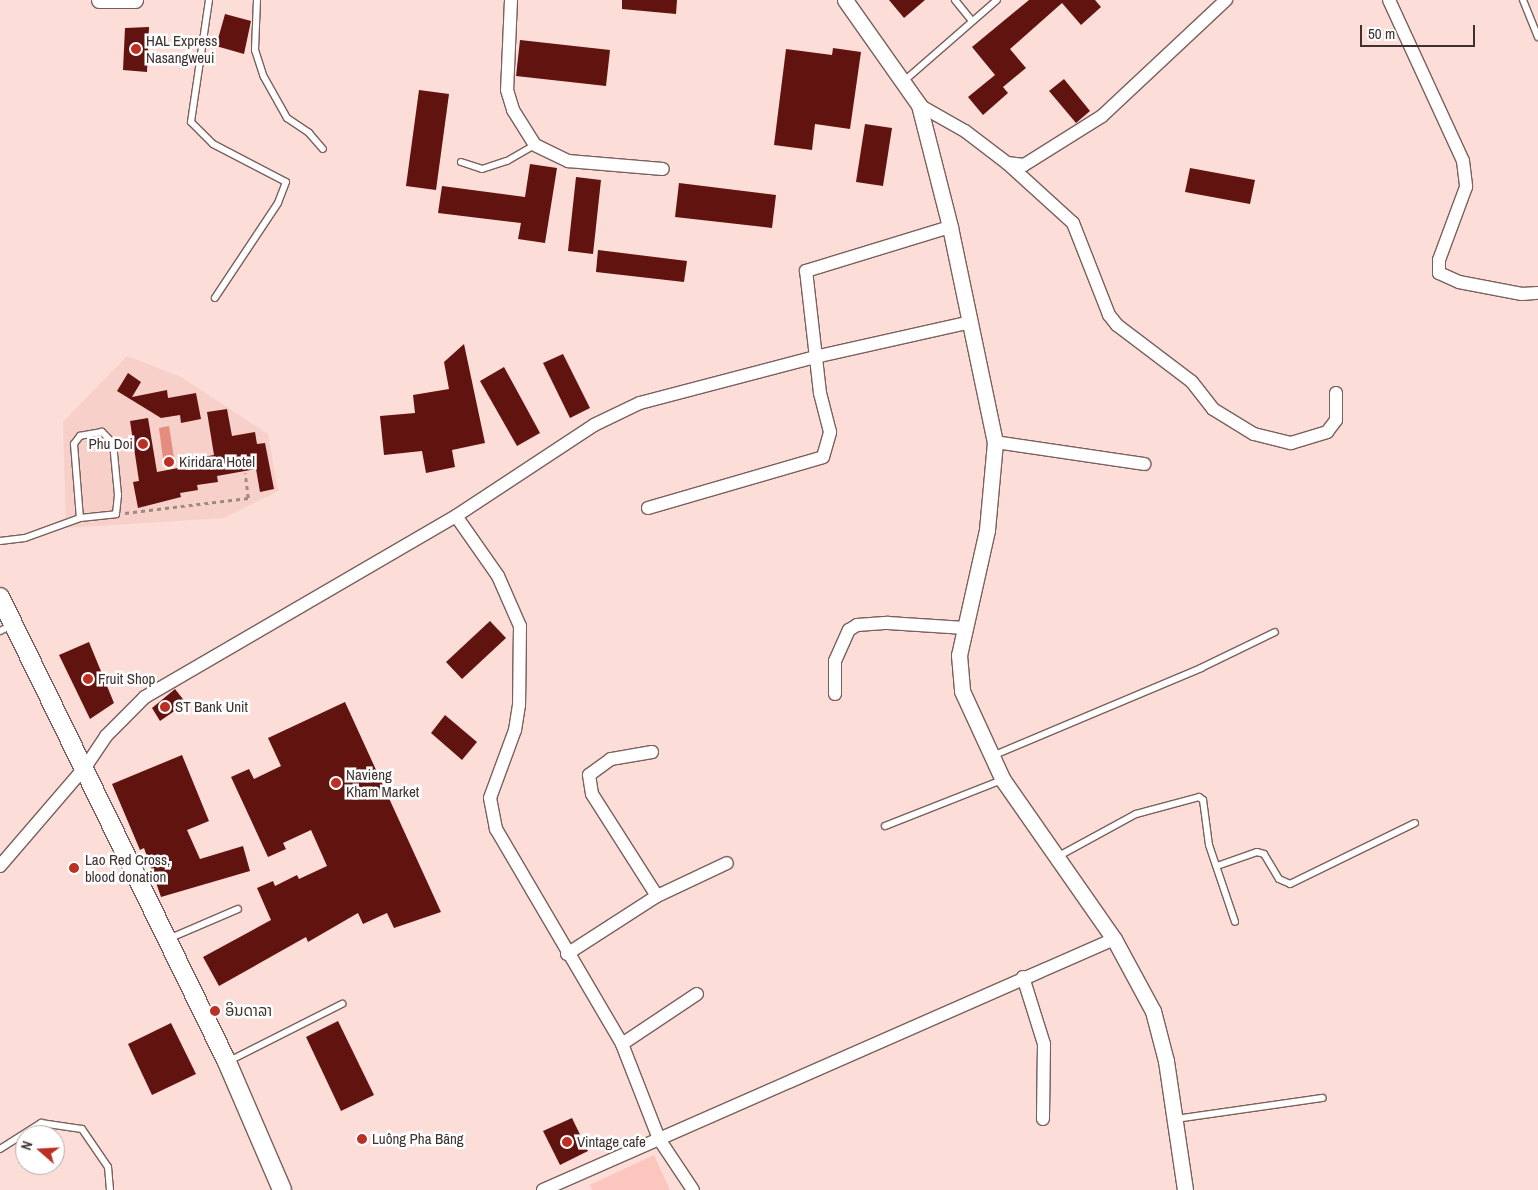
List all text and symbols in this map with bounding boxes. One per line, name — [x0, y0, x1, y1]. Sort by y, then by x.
scale bar — [1363, 15, 1478, 47]
text: 50 m — [1368, 23, 1395, 44]
place label: HAL Express Nasangweui — [146, 31, 218, 66]
marker: HAL Express Nasangweui — [130, 43, 142, 55]
place label: Phu Doi — [89, 435, 133, 453]
marker: Phu Doi — [137, 438, 149, 450]
place label: Kiridara Hotel — [179, 453, 255, 471]
marker: Kiridara Hotel — [163, 456, 175, 468]
place label: Fruit Shop — [98, 670, 155, 688]
marker: Fruit Shop — [82, 673, 94, 685]
place label: ST Bank Unit — [175, 698, 248, 716]
marker: ST Bank Unit — [159, 701, 171, 713]
place label: Navieng Kham Market — [346, 765, 419, 800]
marker: Navieng Kham Market — [330, 777, 342, 789]
place label: Lao Red Cross, blood donation — [85, 850, 170, 885]
marker: Lao Red Cross, blood donation — [67, 861, 81, 875]
place label: ອິນດາລາ — [225, 1002, 272, 1020]
marker: ອິນດາລາ — [209, 1005, 221, 1017]
north arrow — [15, 1125, 65, 1175]
place label: Luông Pha Băng — [372, 1130, 464, 1148]
marker: Luông Pha Băng — [356, 1133, 368, 1145]
place label: Vintage cafe — [577, 1133, 646, 1151]
marker: Vintage cafe — [561, 1136, 573, 1148]
text: N — [17, 1139, 37, 1152]

